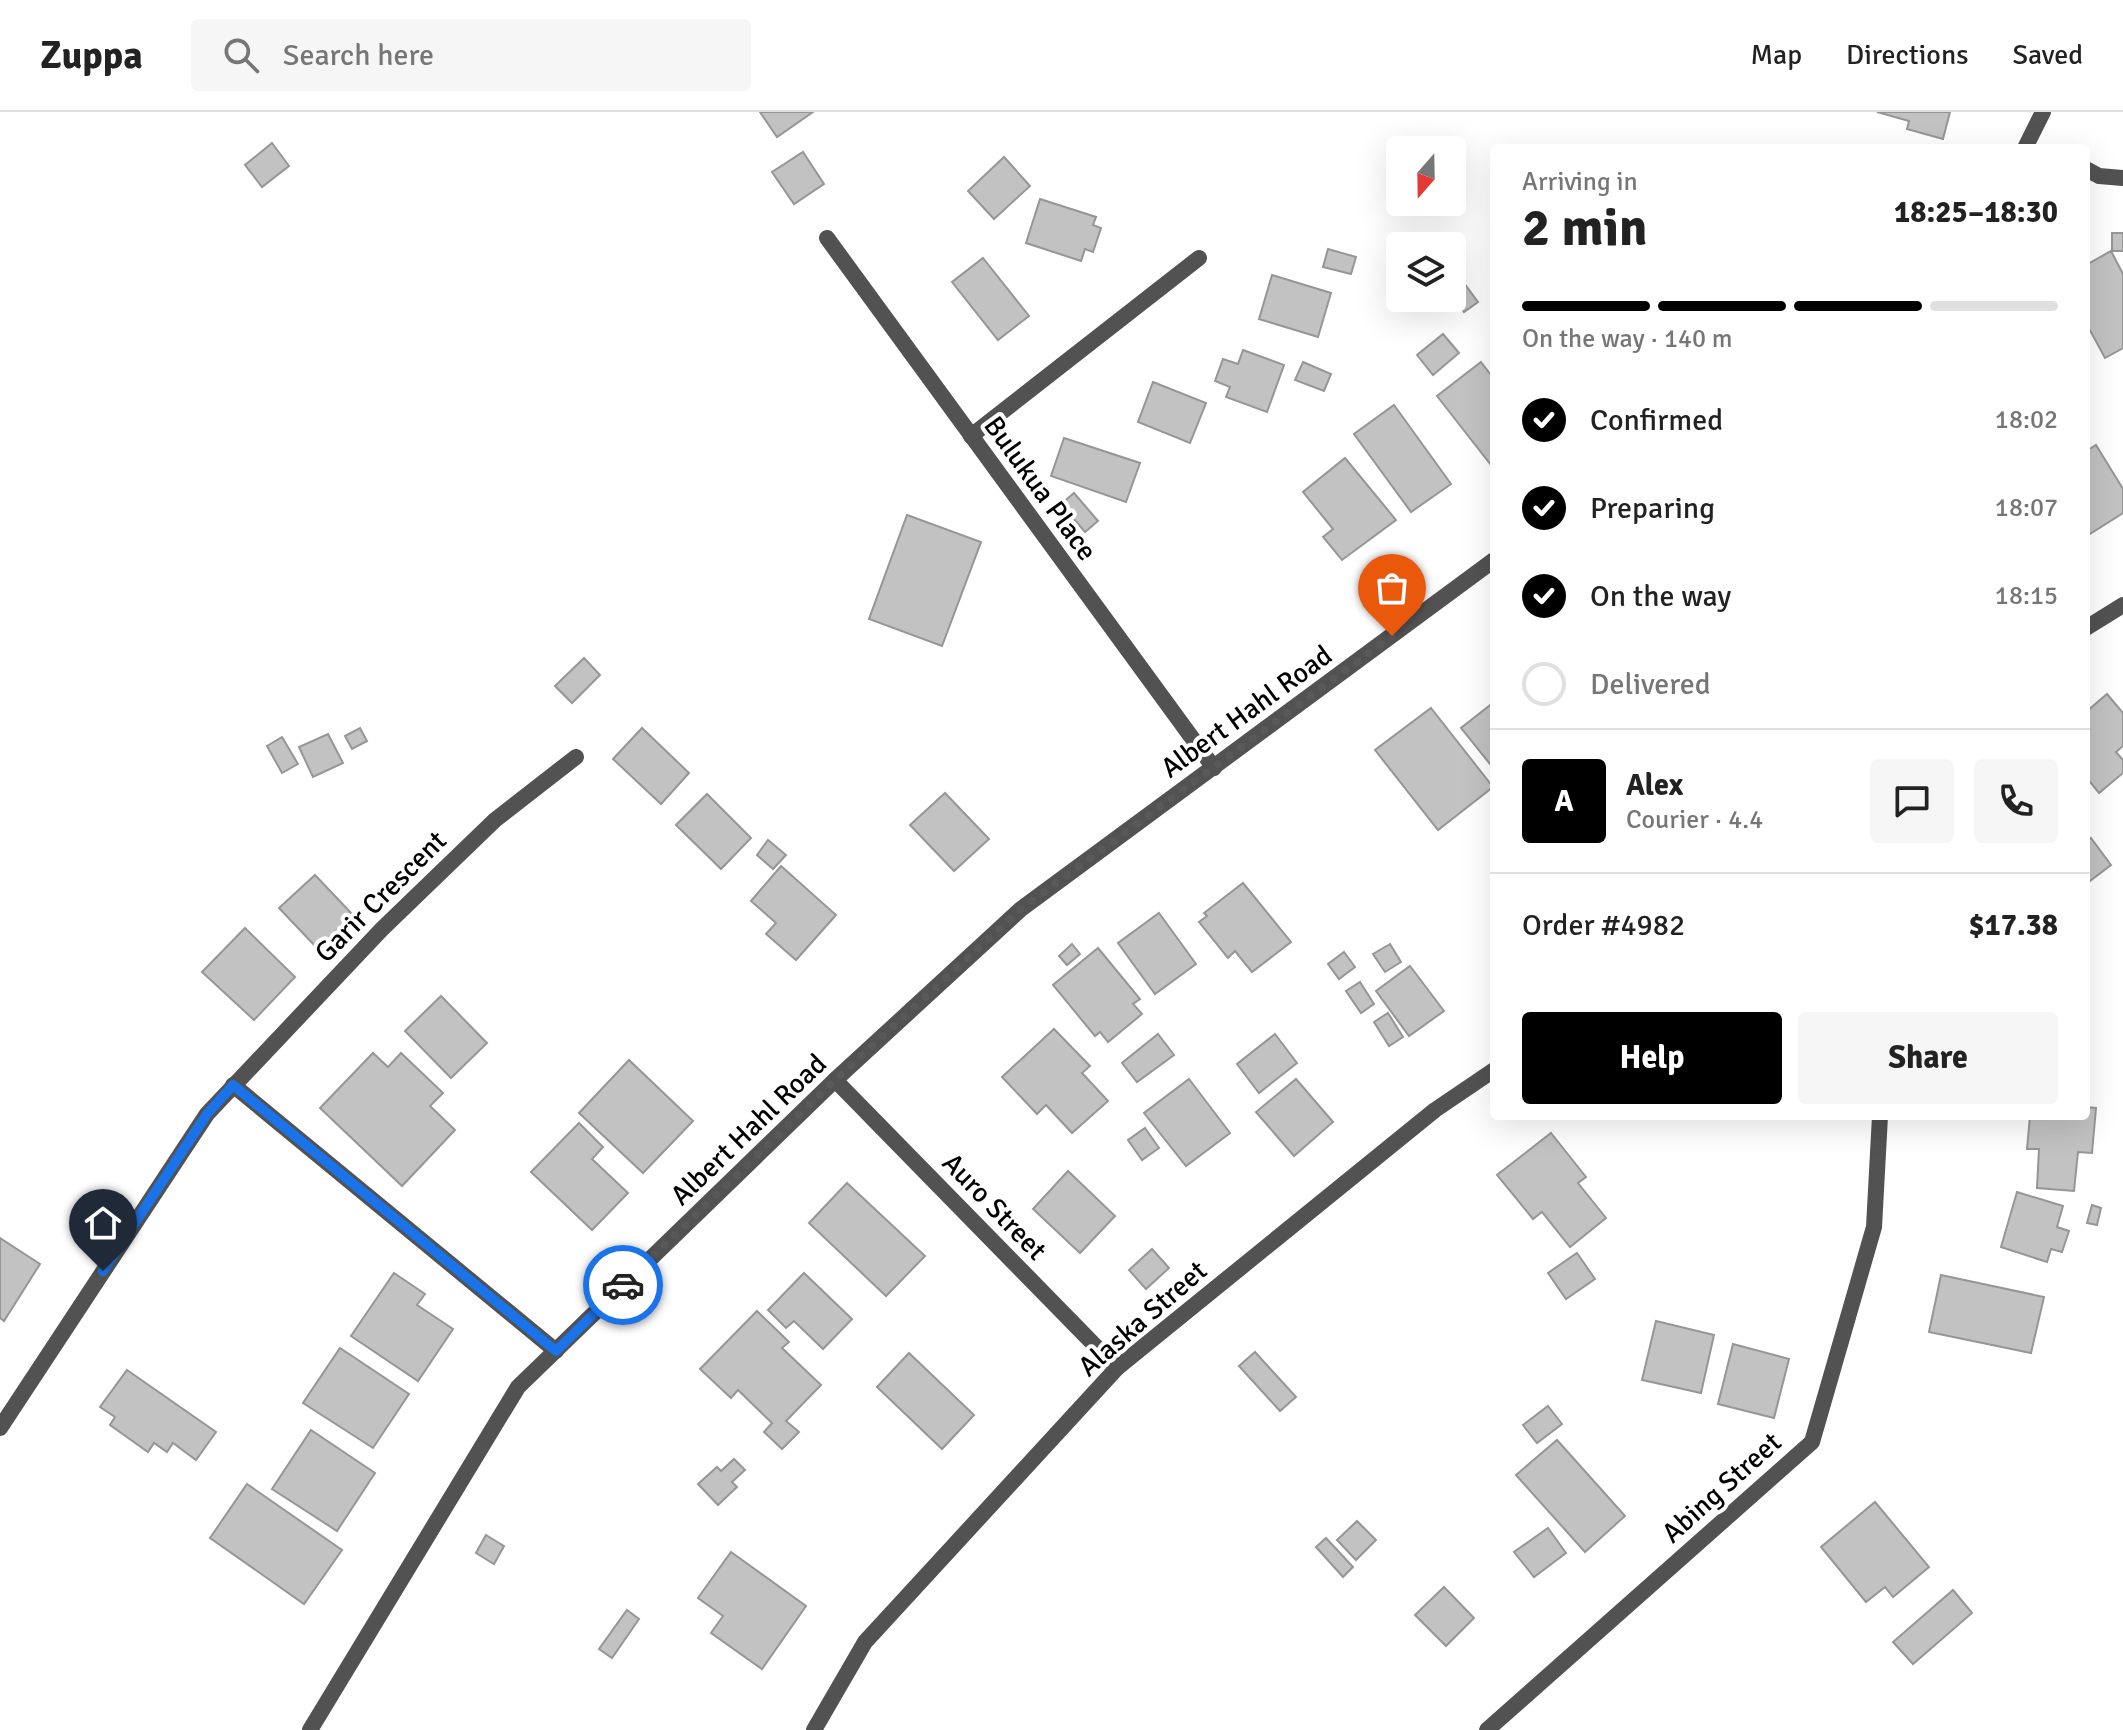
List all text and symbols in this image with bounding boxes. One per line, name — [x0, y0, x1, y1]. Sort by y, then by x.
search box — [191, 19, 751, 91]
text: Zuppa — [40, 32, 143, 79]
icon: search — [219, 33, 263, 77]
text: Search here — [283, 37, 434, 74]
text: Map — [1750, 38, 1802, 72]
text: Directions — [1846, 38, 1968, 72]
text: Saved — [2012, 38, 2083, 72]
north arrow — [1386, 136, 1466, 216]
map controls — [1386, 136, 1466, 312]
text: Arriving in — [1522, 166, 1638, 198]
text: 18:25–18:30 — [1894, 194, 2058, 231]
text: 2 min — [1522, 196, 1648, 260]
button: layers — [1386, 232, 1466, 312]
text: On the way · 140 m — [1522, 323, 1732, 355]
icon: check — [1522, 398, 1566, 442]
text: Confirmed — [1590, 402, 1723, 439]
text: 18:02 — [1995, 404, 2058, 436]
street label: Bulukua Place — [976, 410, 1104, 567]
icon: check — [1522, 486, 1566, 530]
text: Preparing — [1590, 490, 1715, 527]
text: 18:07 — [1995, 492, 2058, 524]
pin — [1358, 554, 1426, 636]
icon: bag — [1370, 566, 1414, 610]
icon: check — [1522, 574, 1566, 618]
text: On the way — [1590, 578, 1731, 615]
text: 18:15 — [1995, 580, 2058, 612]
street label: Albert Hahl Road — [1154, 638, 1339, 785]
text: Delivered — [1590, 666, 1711, 703]
button: chat — [1870, 759, 1954, 843]
button: phone — [1974, 759, 2058, 843]
text: Alex — [1626, 767, 1683, 804]
text: A — [1554, 783, 1574, 820]
text: Courier · 4.4 — [1626, 804, 1763, 836]
street label: Garir Crescent — [308, 824, 454, 970]
text: Order #4982 — [1522, 907, 1685, 944]
text: $17.38 — [1968, 907, 2058, 944]
button: Help — [1522, 1012, 1782, 1104]
button: Share — [1798, 1012, 2058, 1104]
street label: Albert Hahl Road — [664, 1047, 834, 1213]
street label: Auro Street — [935, 1146, 1054, 1267]
pin — [69, 1189, 137, 1271]
icon: home — [81, 1201, 125, 1245]
courier — [583, 1245, 663, 1325]
street label: Alaska Street — [1072, 1254, 1214, 1384]
icon: car — [601, 1263, 645, 1307]
street label: Abing Street — [1655, 1425, 1788, 1550]

